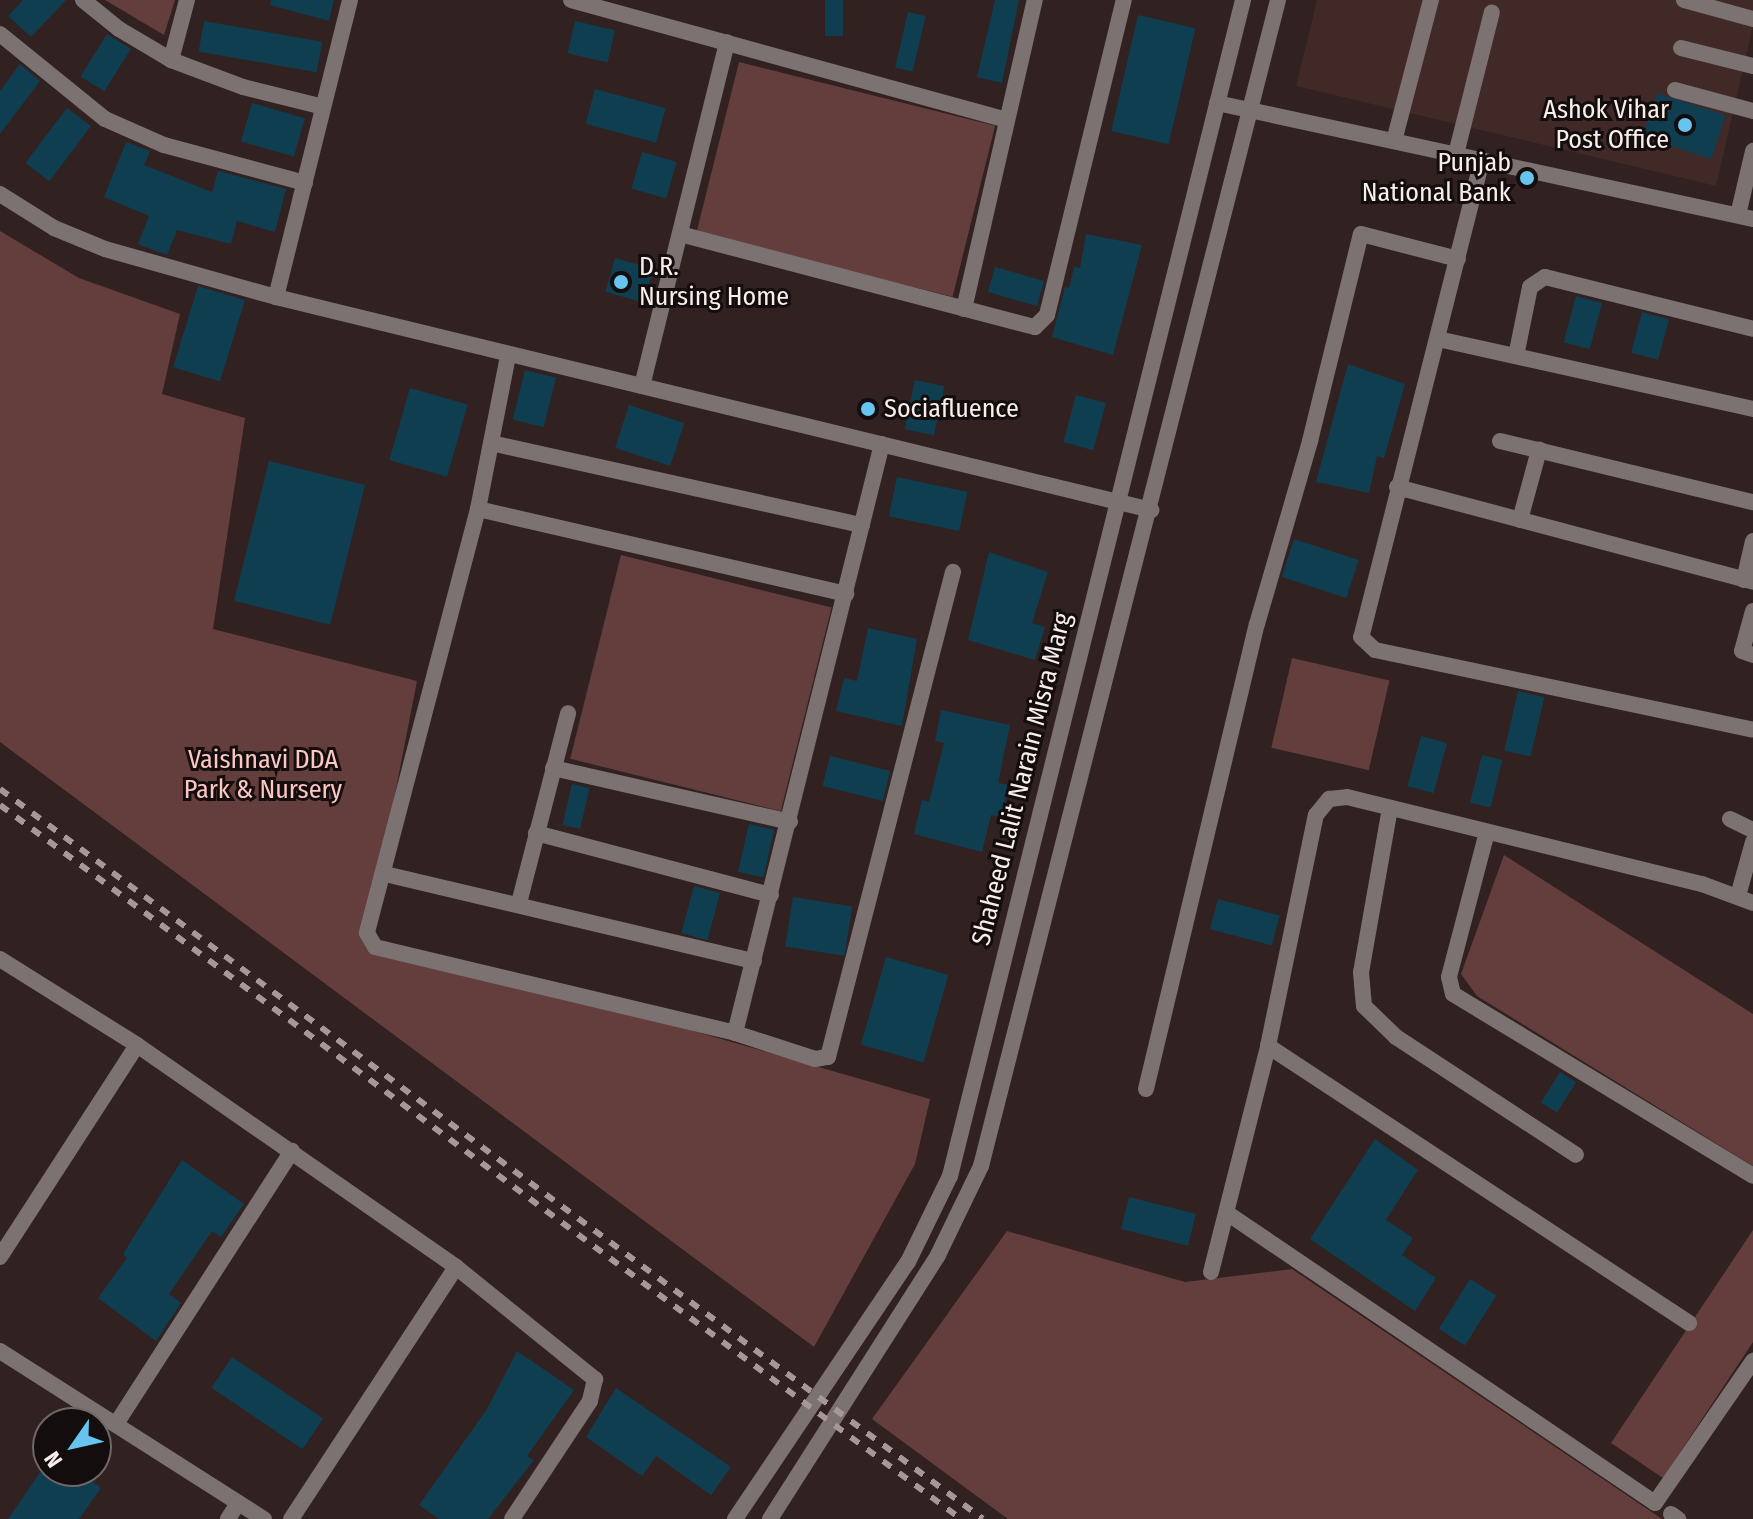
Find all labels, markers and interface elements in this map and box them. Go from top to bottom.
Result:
place label: Ashok Vihar Post Office [1543,94,1669,156]
marker: Ashok Vihar Post Office [1676,116,1694,134]
place label: Punjab National Bank [1362,147,1511,208]
marker: Punjab National Bank [1518,169,1536,187]
place label: D.R. Nursing Home [639,251,789,312]
marker: D.R. Nursing Home [610,271,632,293]
place label: Sociafluence [884,393,1019,425]
marker: Sociafluence [859,400,877,418]
street label: Shaheed Lalit Narain Misra Marg [966,609,1078,949]
park label: Vaishnavi DDA Park & Nursery [184,744,342,806]
north arrow [32,1407,112,1487]
text: N [38,1447,68,1473]

